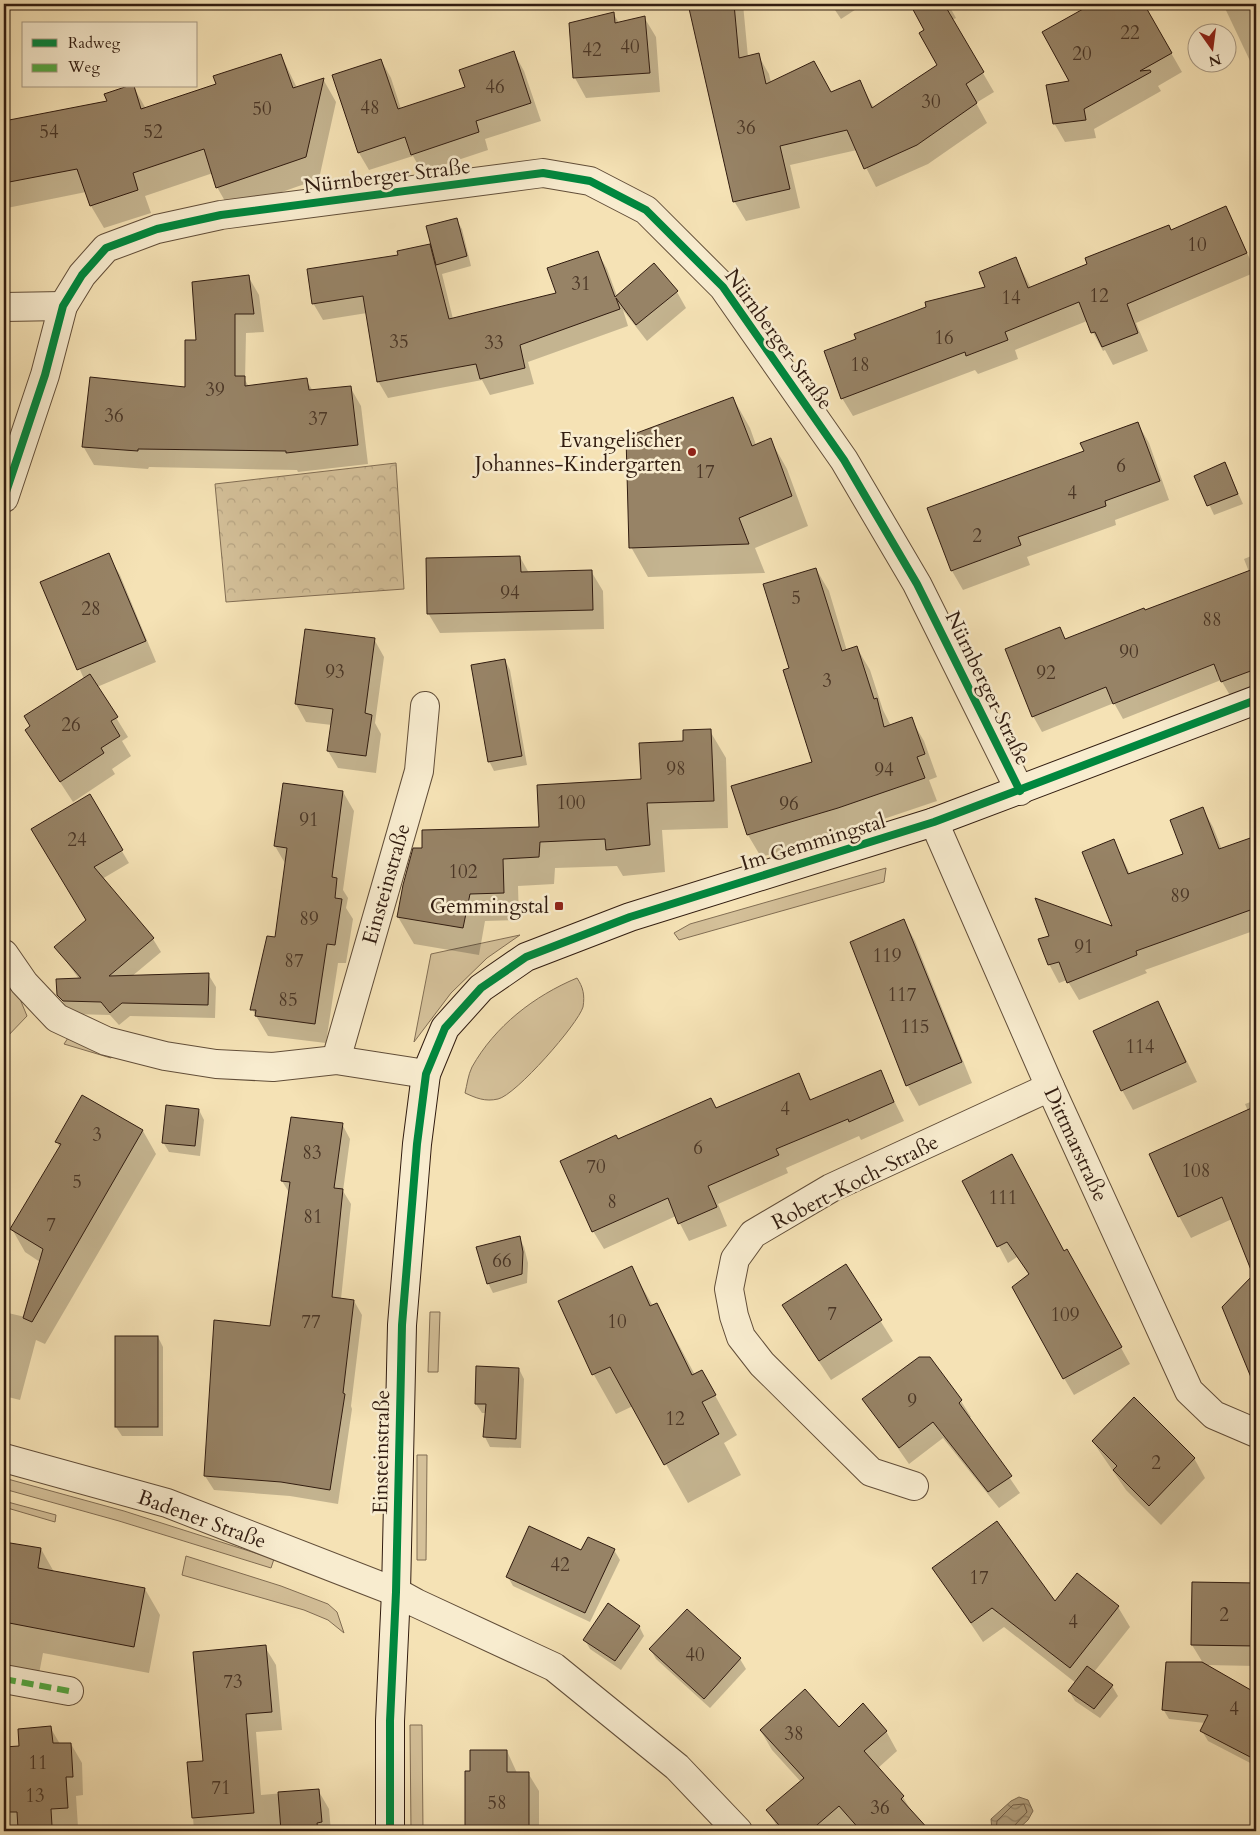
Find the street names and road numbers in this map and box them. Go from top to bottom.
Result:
street label: Nürnberger Straße [302,152,472,201]
street label: Nürnberger Straße [717,263,840,416]
street label: Nürnberger Straße [938,606,1037,770]
street label: Im Gemmingstal [737,807,889,878]
street label: Einsteinstraße [355,820,418,948]
street label: Dittmarstraße [1036,1082,1115,1206]
street label: Robert-Koch-Straße [767,1128,944,1237]
street label: Einsteinstraße [366,1390,397,1514]
street label: Badener Straße [134,1483,270,1556]

